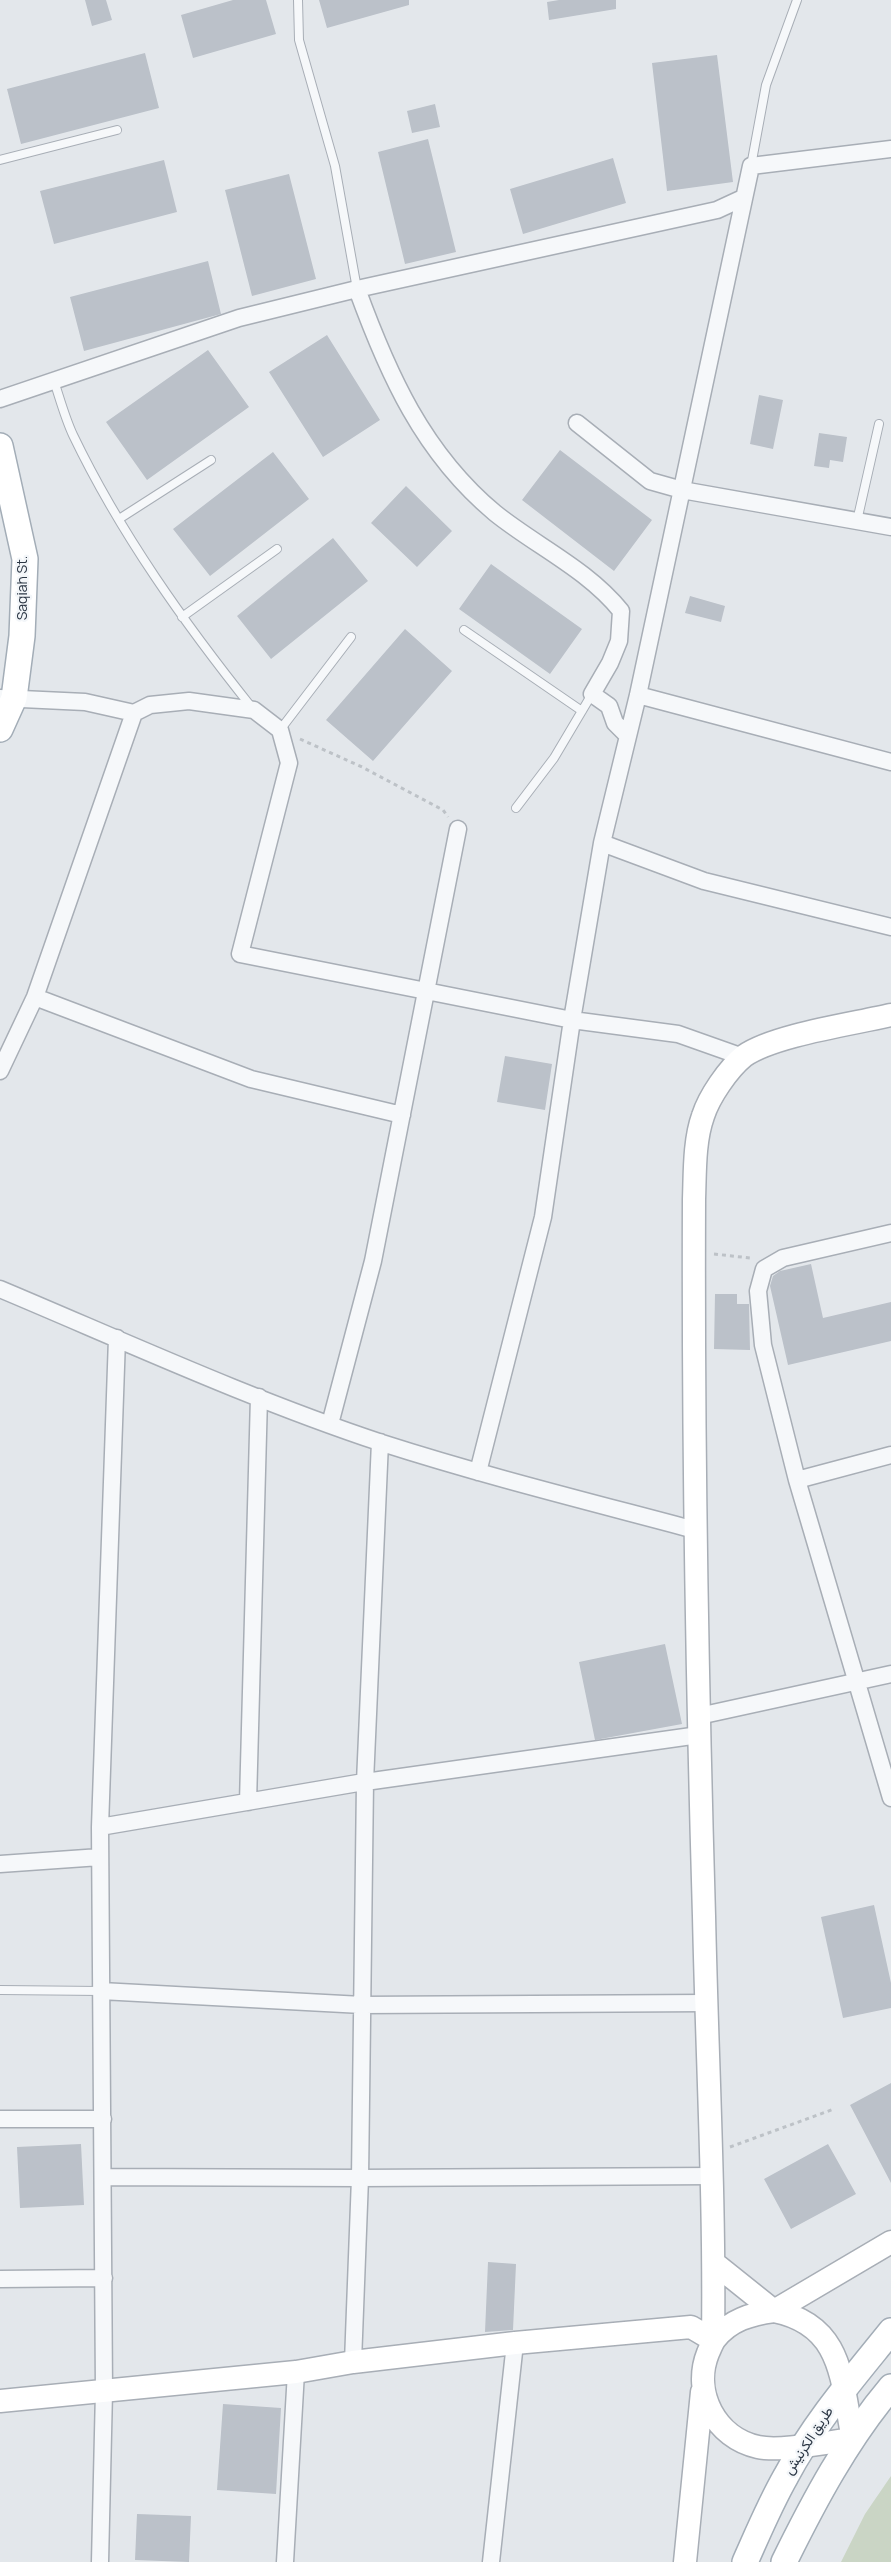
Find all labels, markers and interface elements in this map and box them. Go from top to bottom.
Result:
street label: Saqiah St. [15,556,31,620]
street label: طريق الكرنيش [781,2404,837,2478]

